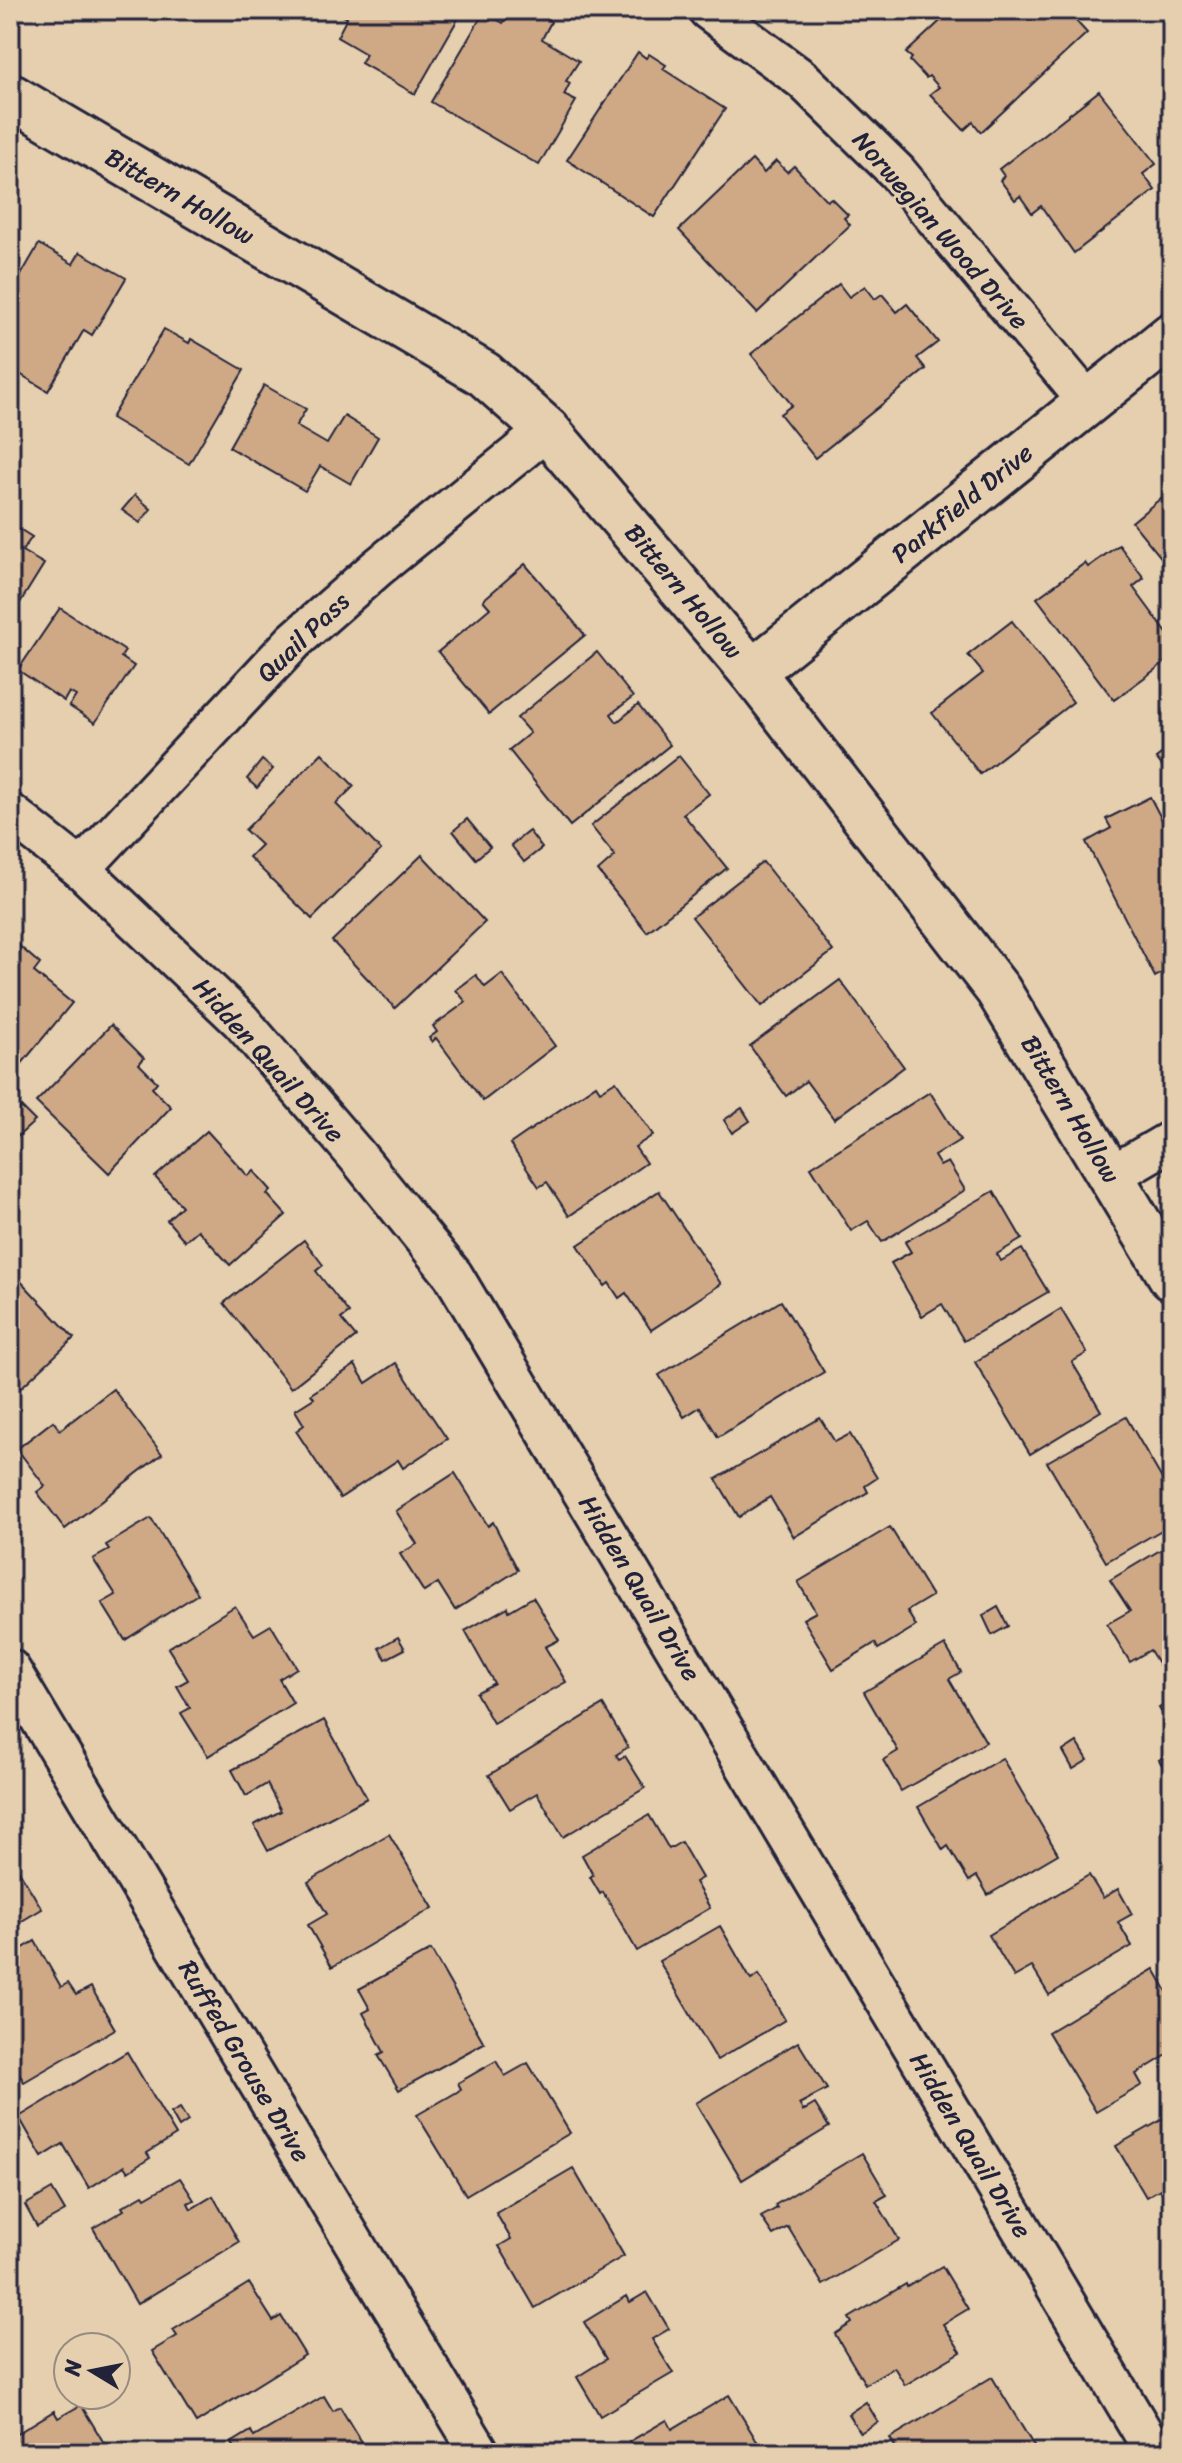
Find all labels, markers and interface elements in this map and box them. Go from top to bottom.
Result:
street label: Norwegian Wood Drive [841,120,1041,340]
street label: Bittern Hollow [96,134,264,258]
street label: Parkfield Drive [880,431,1044,575]
street label: Bittern Hollow [613,512,755,670]
street label: Quail Pass [245,580,361,694]
street label: Hidden Quail Drive [181,966,357,1154]
street label: Bittern Hollow [1008,1026,1134,1192]
street label: Hidden Quail Drive [566,1486,714,1690]
street label: Ruffed Grouse Drive [166,1951,324,2171]
street label: Hidden Quail Drive [897,2043,1045,2247]
north arrow [52,2331,132,2411]
text: N [52,2356,93,2379]

